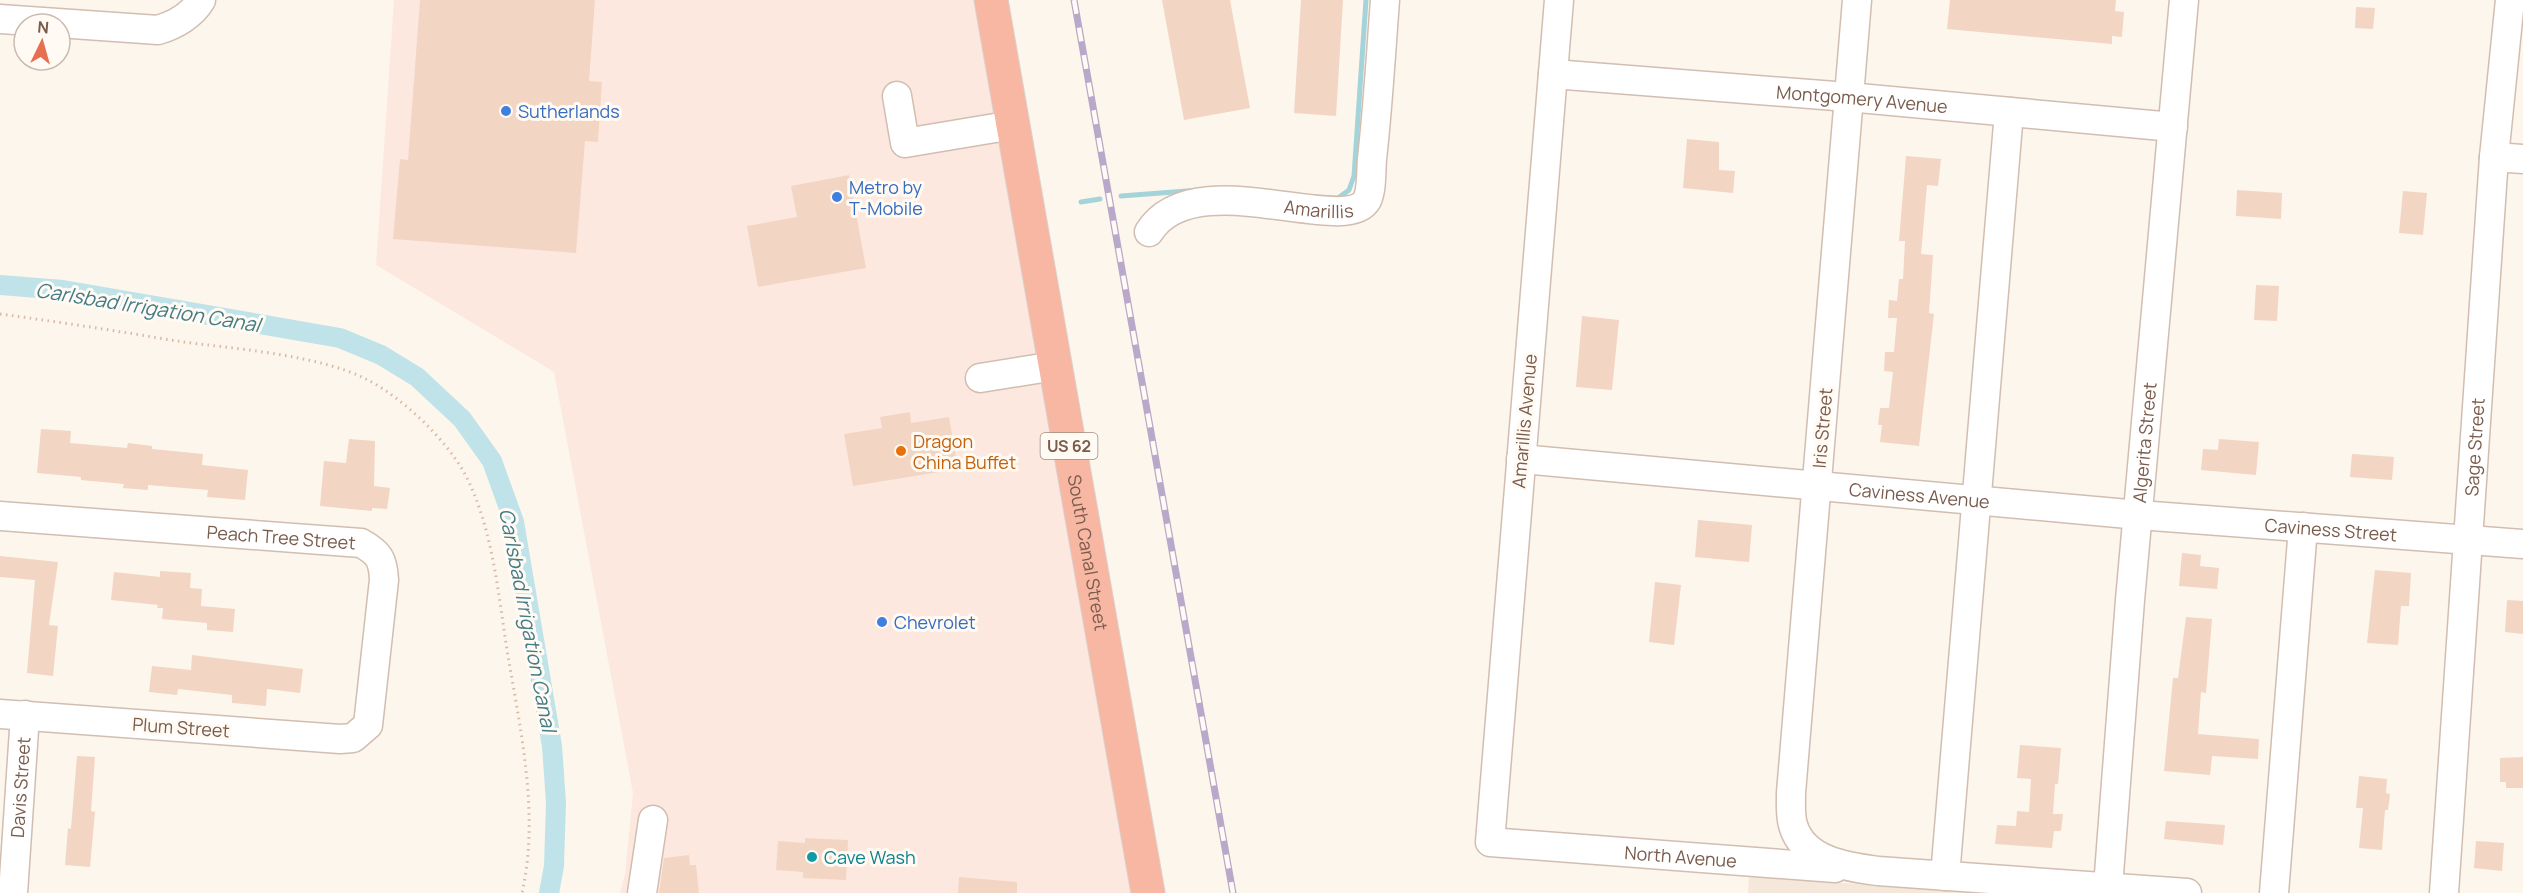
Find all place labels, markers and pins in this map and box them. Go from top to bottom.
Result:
place label: Sutherlands [518,99,620,123]
marker: Sutherlands [499,104,513,118]
place label: Metro by T-Mobile [849,175,923,220]
marker: Metro by T-Mobile [830,190,844,204]
place label: Dragon China Buffet [913,429,1016,474]
marker: Dragon China Buffet [894,444,908,458]
place label: Chevrolet [894,610,976,634]
marker: Chevrolet [875,615,889,629]
place label: Cave Wash [824,845,916,869]
marker: Cave Wash [805,850,819,864]

